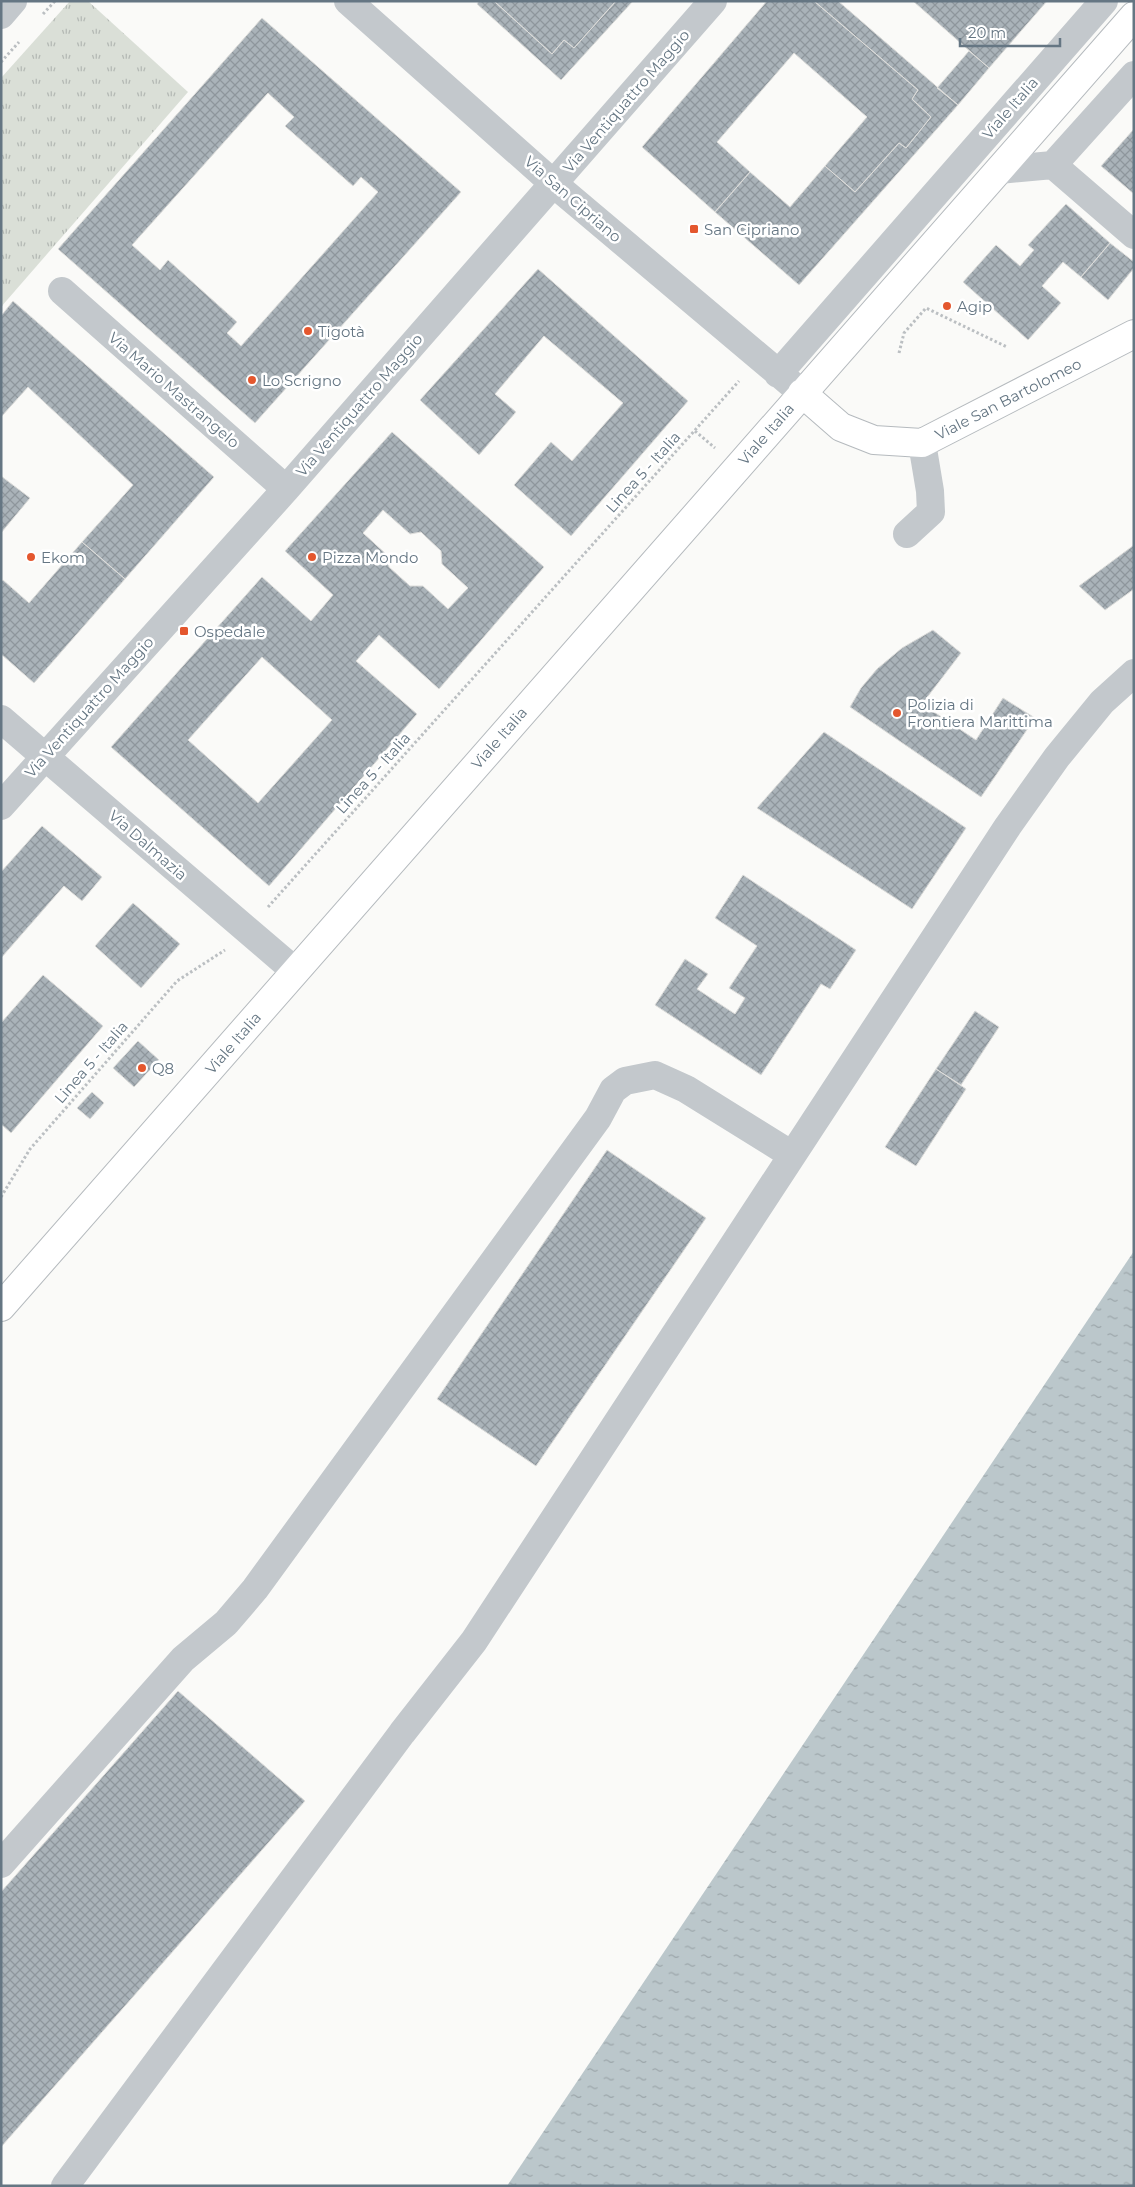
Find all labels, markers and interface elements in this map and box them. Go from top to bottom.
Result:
scale bar [960,15,1060,47]
text: 20 m [968,23,1006,42]
street label: Via Ventiquattro Maggio [559,26,693,176]
street label: Viale Italia [978,73,1042,143]
street label: Via San Cipriano [521,152,625,246]
place label: San Cipriano [704,220,799,239]
marker: San Cipriano [688,223,700,235]
place label: Agip [957,297,992,316]
marker: Agip [941,300,953,312]
place label: Tigotà [318,322,365,341]
marker: Tigotà [302,325,314,337]
street label: Via Mario Mastrangelo [105,328,243,452]
street label: Via Ventiquattro Maggio [292,330,426,480]
street label: Viale San Bartolomeo [932,354,1084,444]
place label: Lo Scrigno [262,371,341,390]
marker: Lo Scrigno [246,374,258,386]
street label: Viale Italia [734,399,798,469]
street label: Linea 5 - Italia [602,427,684,517]
place label: Ekom [41,548,85,567]
place label: Pizza Mondo [322,548,418,567]
marker: Ekom [25,551,37,563]
marker: Pizza Mondo [306,551,318,563]
place label: Ospedale [194,622,265,641]
marker: Ospedale [178,625,190,637]
street label: Via Ventiquattro Maggio [21,633,157,781]
place label: Polizia di Frontiera Marittima [907,695,1053,731]
street label: Viale Italia [467,703,531,773]
marker: Polizia di Frontiera Marittima [891,707,903,719]
street label: Linea 5 - Italia [332,728,414,818]
street label: Via Dalmazia [105,806,191,884]
street label: Viale Italia [201,1008,265,1078]
street label: Linea 5 - Italia [50,1017,132,1107]
place label: Q8 [152,1059,174,1078]
marker: Q8 [136,1062,148,1074]

